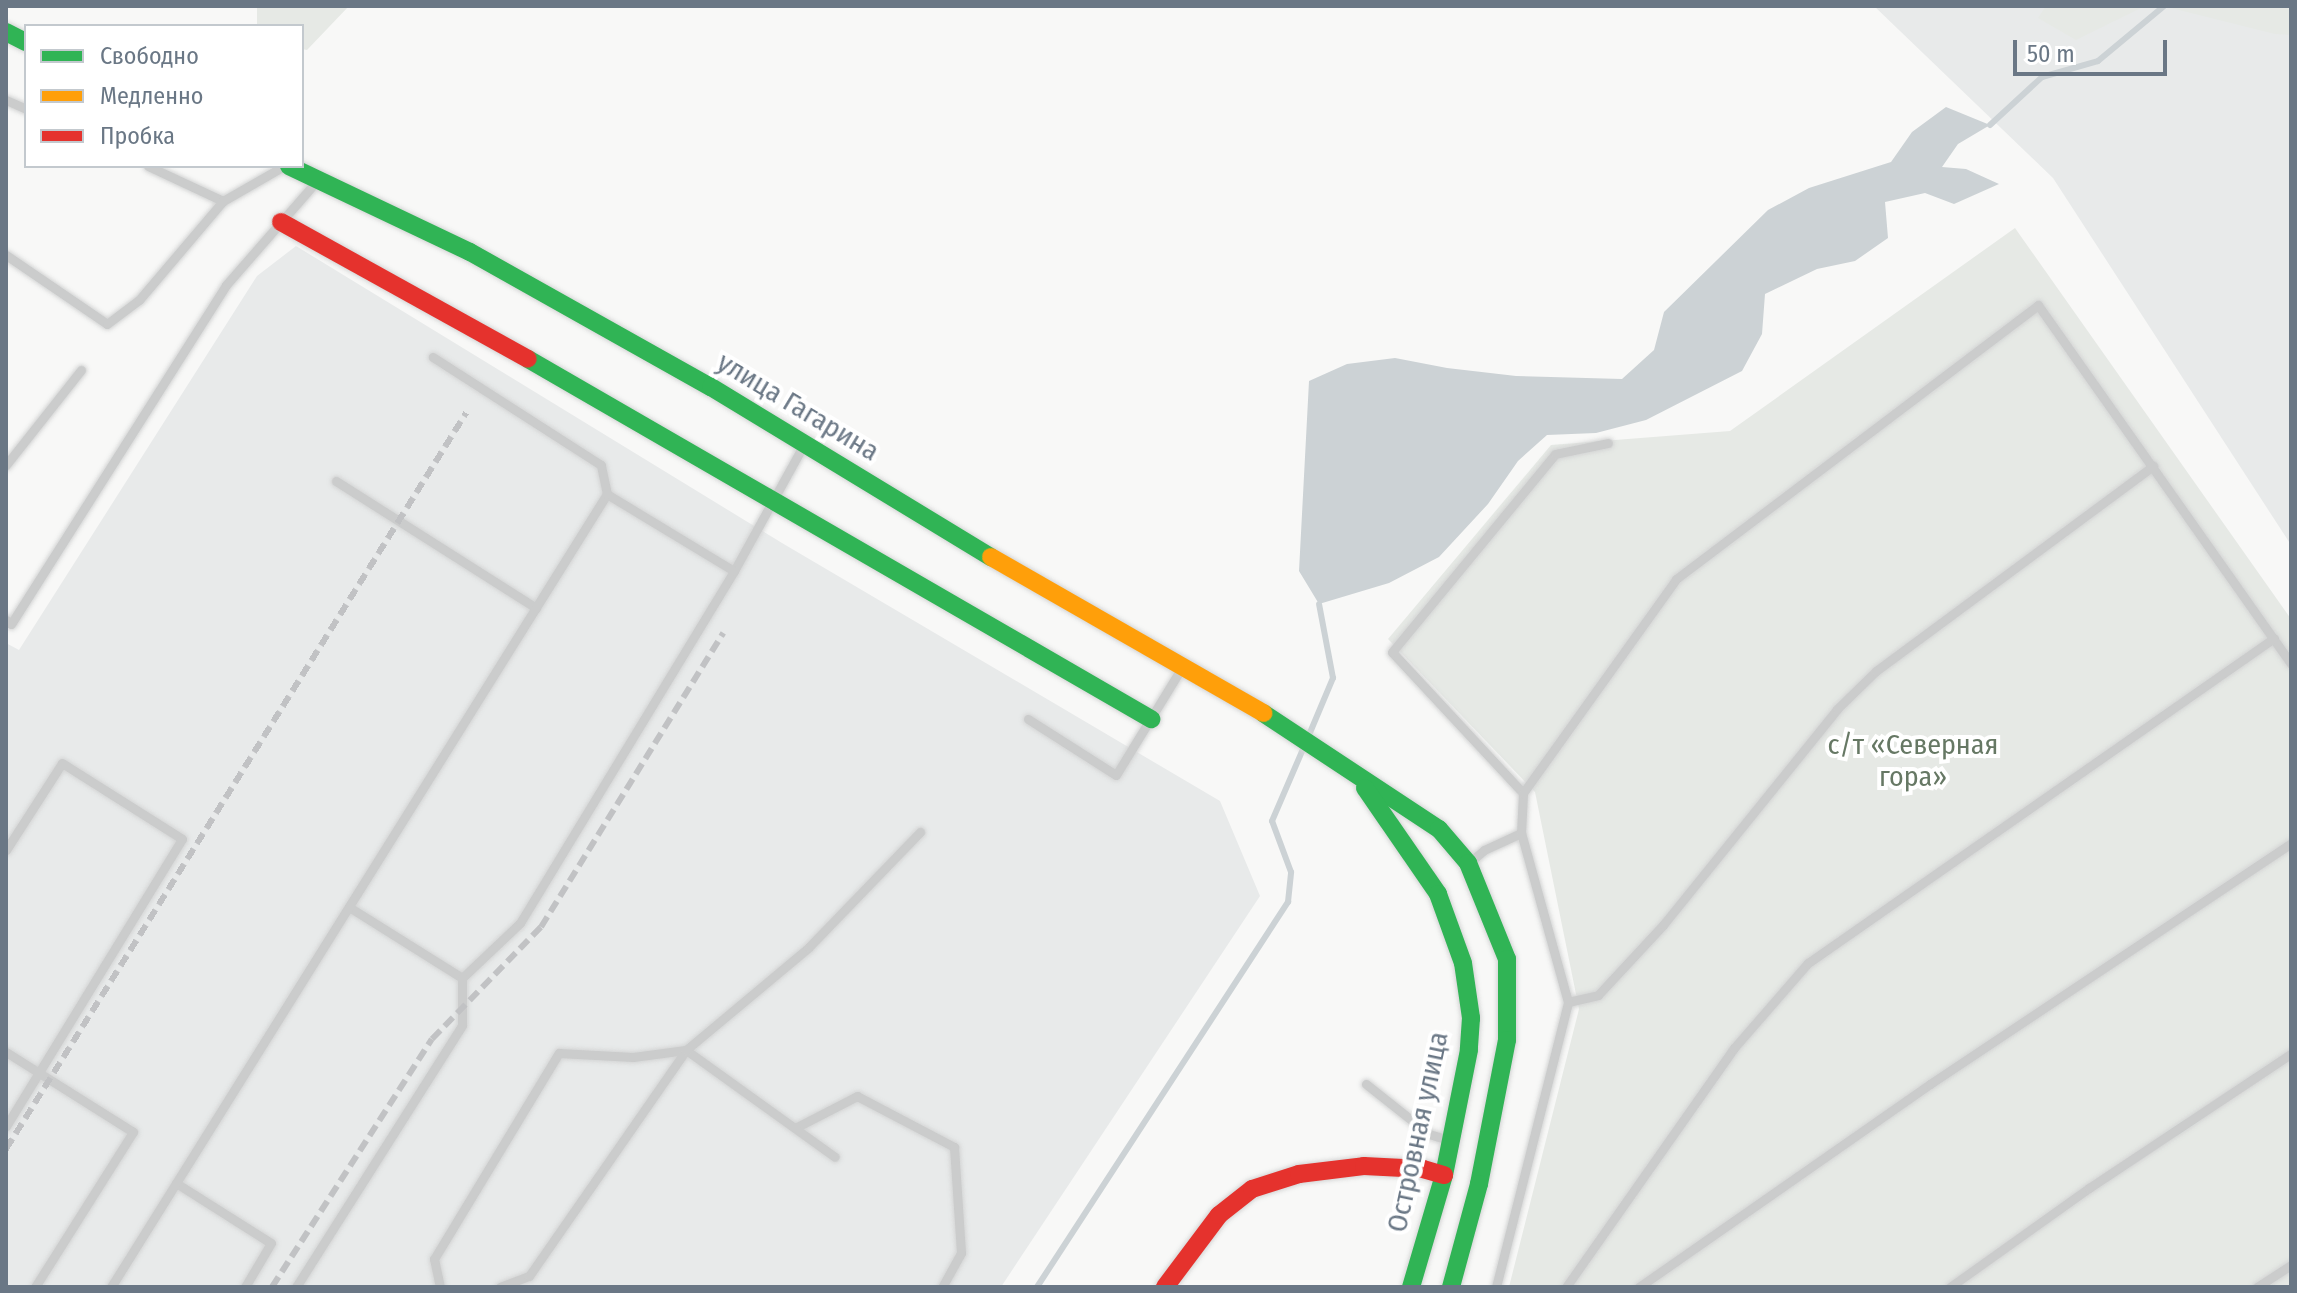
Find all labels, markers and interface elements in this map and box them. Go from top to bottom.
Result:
legend [24,24,304,168]
scale bar [2017,24,2171,74]
text: 50 m [2027,40,2075,68]
text: Свободно [100,42,199,70]
text: Медленно [100,82,203,110]
text: Пробка [100,122,175,150]
street label: улица Гагарина [711,346,885,468]
park label: с/т «Северная гора» [1828,728,1998,794]
street label: Островная улица [1380,1029,1456,1235]

